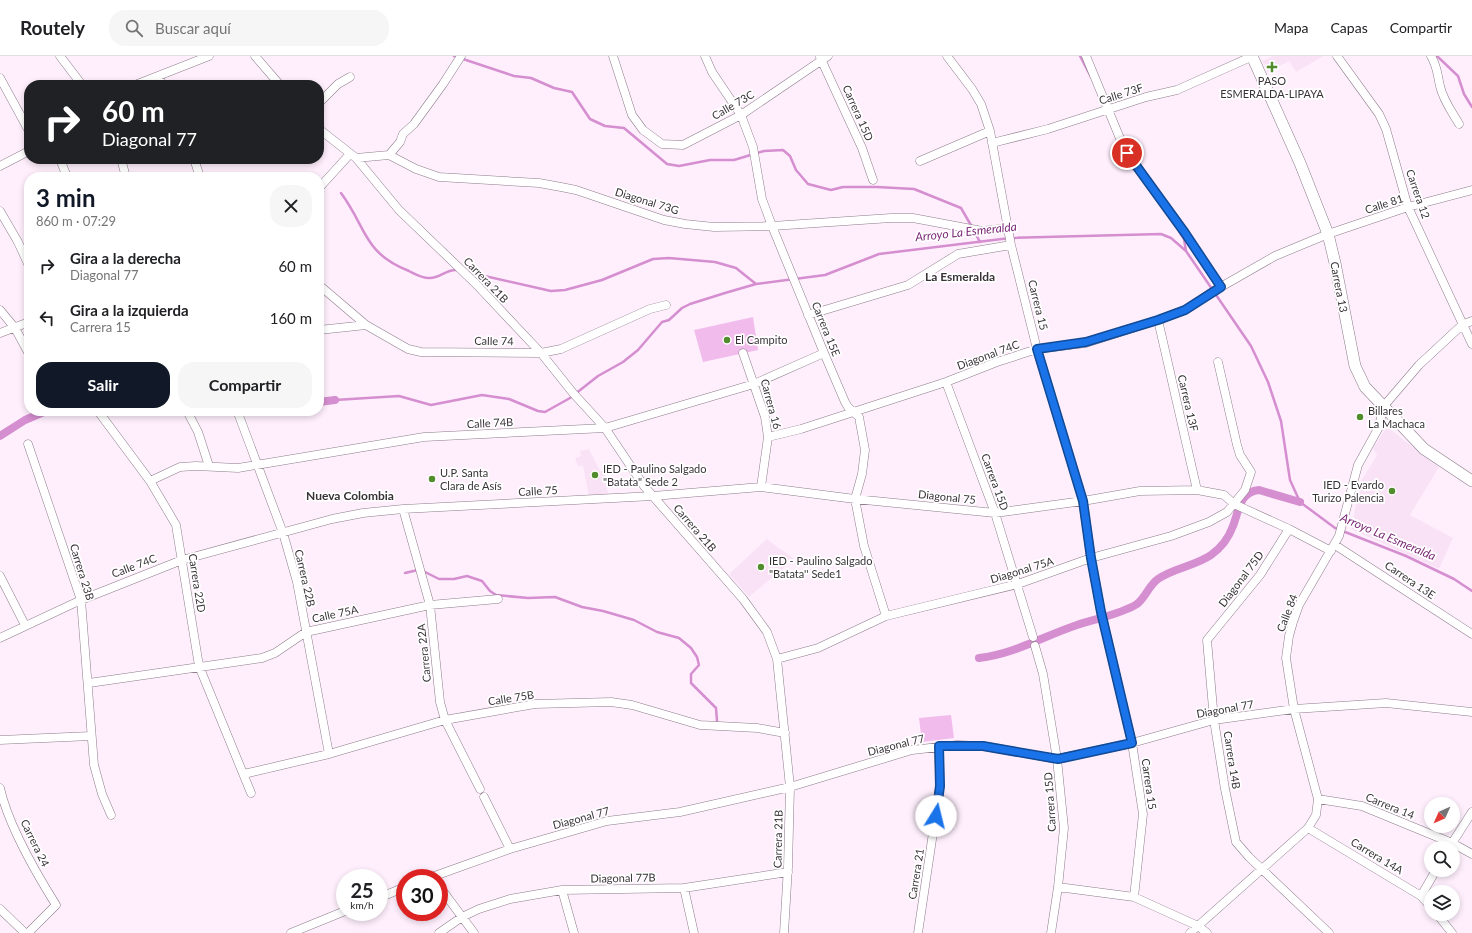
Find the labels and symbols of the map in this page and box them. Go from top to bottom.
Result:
marker: PASO ESMERALDA-LIPAYA [1266,61,1278,73]
place label: PASO ESMERALDA-LIPAYA [1220,74,1324,100]
street label: Calle 73F [1097,80,1145,107]
street label: Carrera 15D [840,83,877,143]
street label: Calle 73C [709,87,757,122]
pin [1110,136,1144,170]
street label: Carrera 12 [1404,167,1433,220]
street label: Diagonal 73G [614,185,681,216]
street label: Calle 81 [1363,191,1405,216]
water label: Arroyo La Esmeralda [913,219,1018,244]
street label: Carrera 21B [461,254,511,305]
street label: Carrera 13 [1328,260,1351,313]
district label: La Esmeralda [925,269,995,284]
street label: Carrera 15 [1026,278,1051,331]
street label: Carrera 15E [810,300,843,358]
place label: El Campito [735,333,788,346]
street label: Calle 74 [474,334,514,347]
marker: El Campito [722,335,732,345]
street label: Diagonal 74C [955,337,1021,372]
street label: Carrera 13F [1176,373,1201,432]
street label: Carrera 16 [759,377,784,430]
place label: Billares La Machaca [1368,404,1425,430]
marker: Billares La Machaca [1355,412,1365,422]
street label: Calle 74B [466,415,514,430]
street label: Carrera 15D [979,452,1012,512]
place label: IED - Paulino Salgado "Batata" Sede 2 [603,462,707,488]
place label: U.P. Santa Clara de Asís [440,466,502,492]
marker: IED - Paulino Salgado "Batata" Sede 2 [590,470,600,480]
marker: U.P. Santa Clara de Asís [427,474,437,484]
place label: IED - Evardo Turizo Palencia [1312,478,1384,504]
street label: Calle 75 [518,483,558,498]
marker: IED - Evardo Turizo Palencia [1387,486,1397,496]
street label: Diagonal 75 [918,487,977,506]
district label: Nueva Colombia [306,488,394,503]
street label: Carrera 21B [671,501,719,554]
water label: Arroyo La Esmeralda [1337,509,1438,563]
street label: Carrera 23B [68,542,97,602]
street label: Carrera 22B [293,548,318,608]
street label: Diagonal 75D [1215,548,1266,609]
street label: Calle 74C [110,551,159,580]
street label: Carrera 22D [186,552,209,613]
place label: IED - Paulino Salgado "Batata'' Sede1 [769,554,873,580]
street label: Diagonal 75A [989,554,1056,585]
street label: Carrera 13E [1383,558,1438,601]
marker: IED - Paulino Salgado "Batata'' Sede1 [756,562,766,572]
street label: Calle 84 [1273,592,1300,634]
street label: Calle 75A [311,602,360,625]
street label: Carrera 22A [414,623,433,683]
street label: Calle 75B [487,687,535,708]
street label: Diagonal 77 [1195,697,1255,720]
street label: Carrera 14B [1221,730,1243,790]
street label: Diagonal 77 [866,731,926,758]
street label: Carrera 15 [1139,758,1160,810]
street label: Carrera 15D [1041,772,1058,832]
street label: Carrera 14 [1364,790,1417,821]
position arrow [915,795,957,837]
north arrow [1424,797,1460,833]
street label: Diagonal 77 [551,804,611,831]
street label: Carrera 21B [770,810,785,868]
street label: Carrera 24 [18,817,53,869]
street label: Carrera 14A [1349,835,1406,877]
street label: Carrera 21 [905,848,926,900]
speed limit sign: 30 [396,869,448,921]
street label: Diagonal 77B [590,870,656,885]

